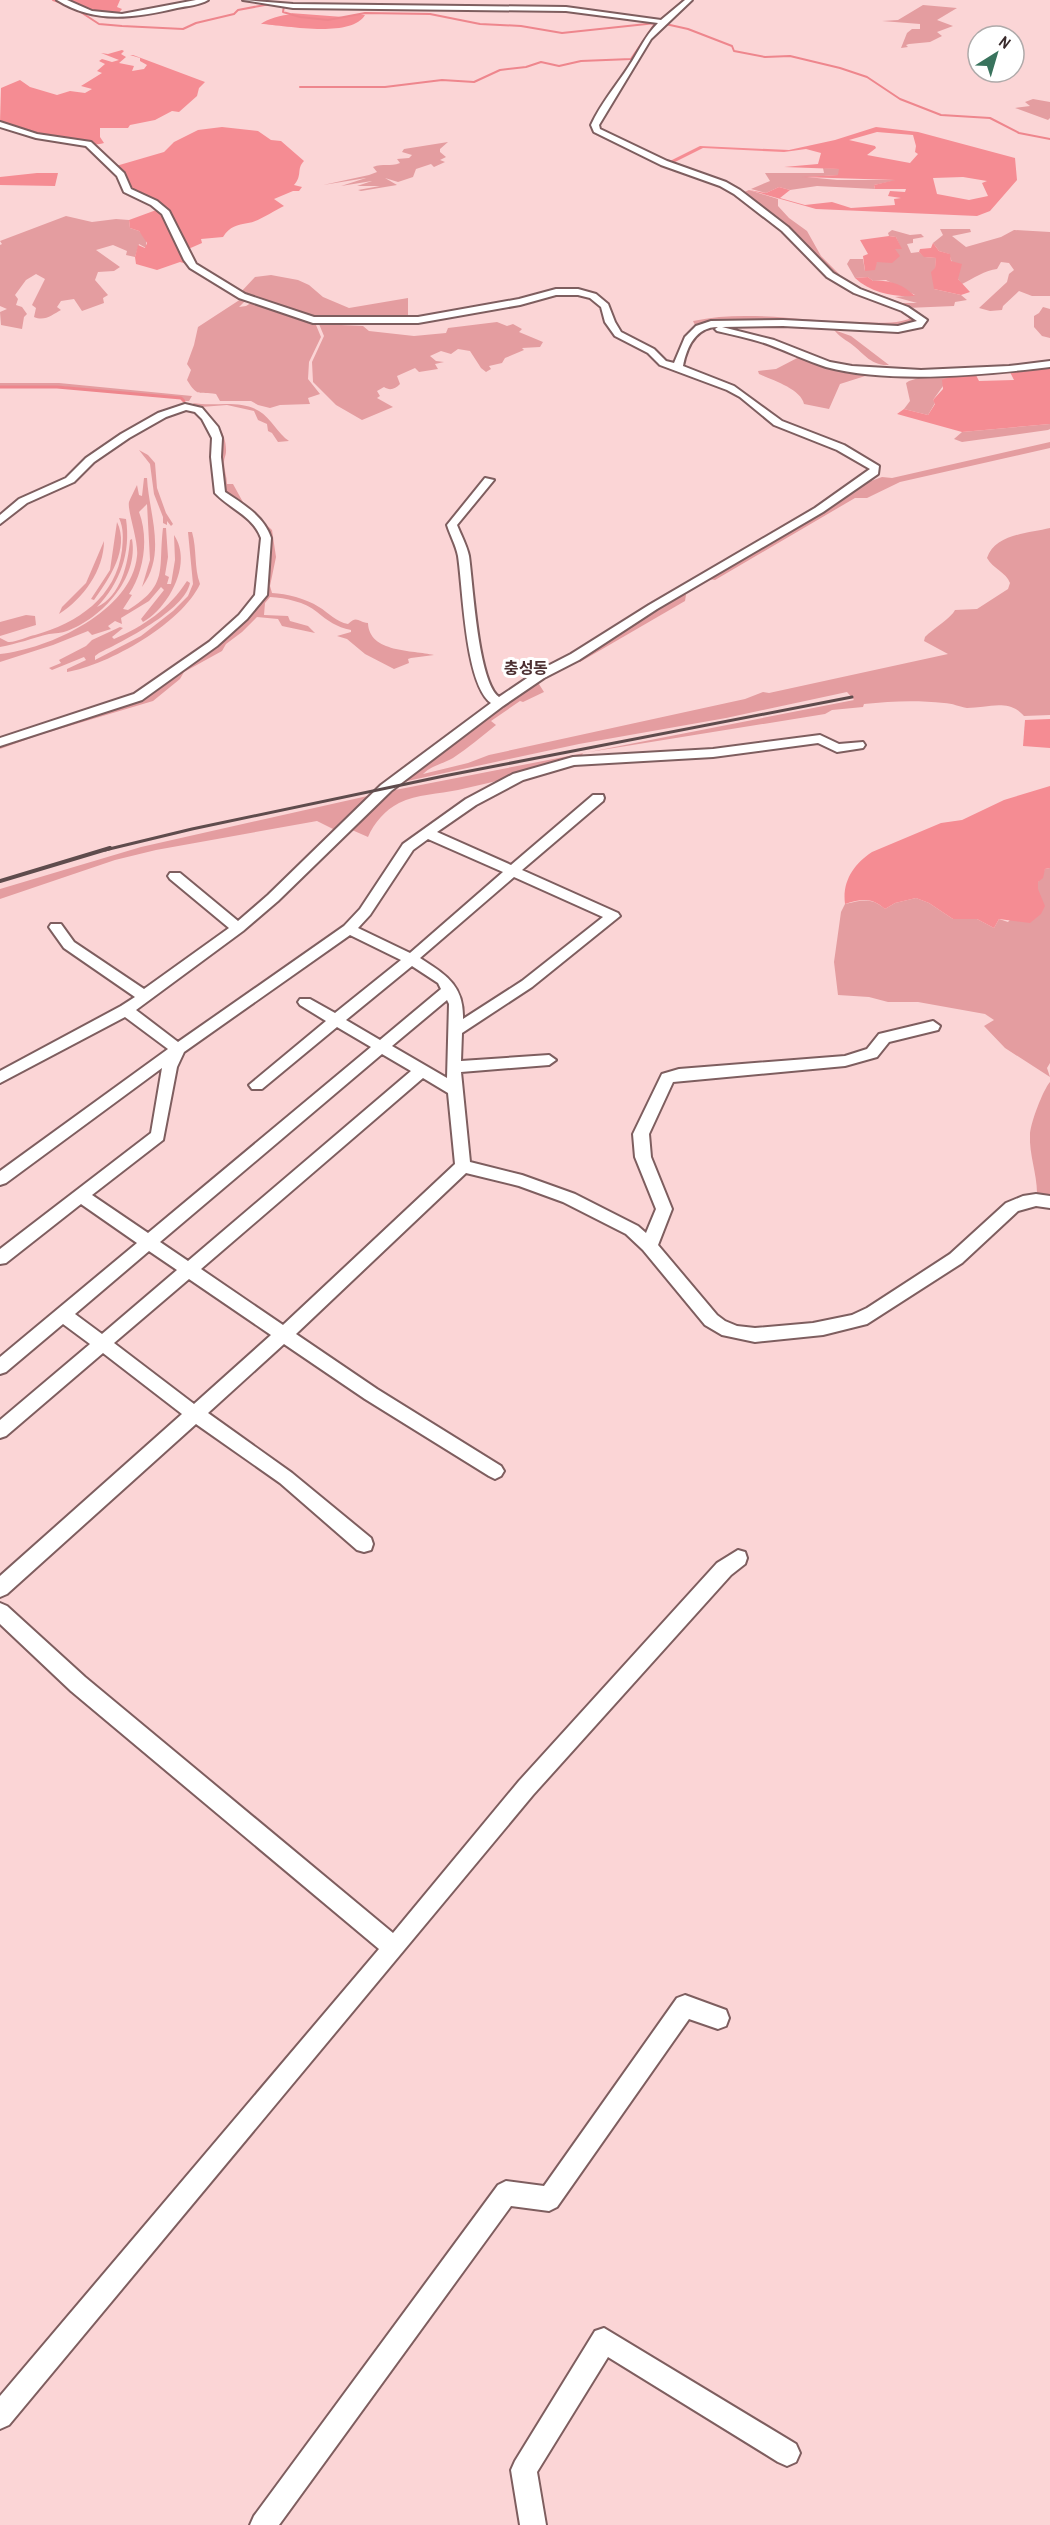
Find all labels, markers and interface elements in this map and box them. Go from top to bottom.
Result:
north arrow [966,24,1026,84]
text: N [995,30,1015,54]
district label: 충성동 [504,657,548,679]

